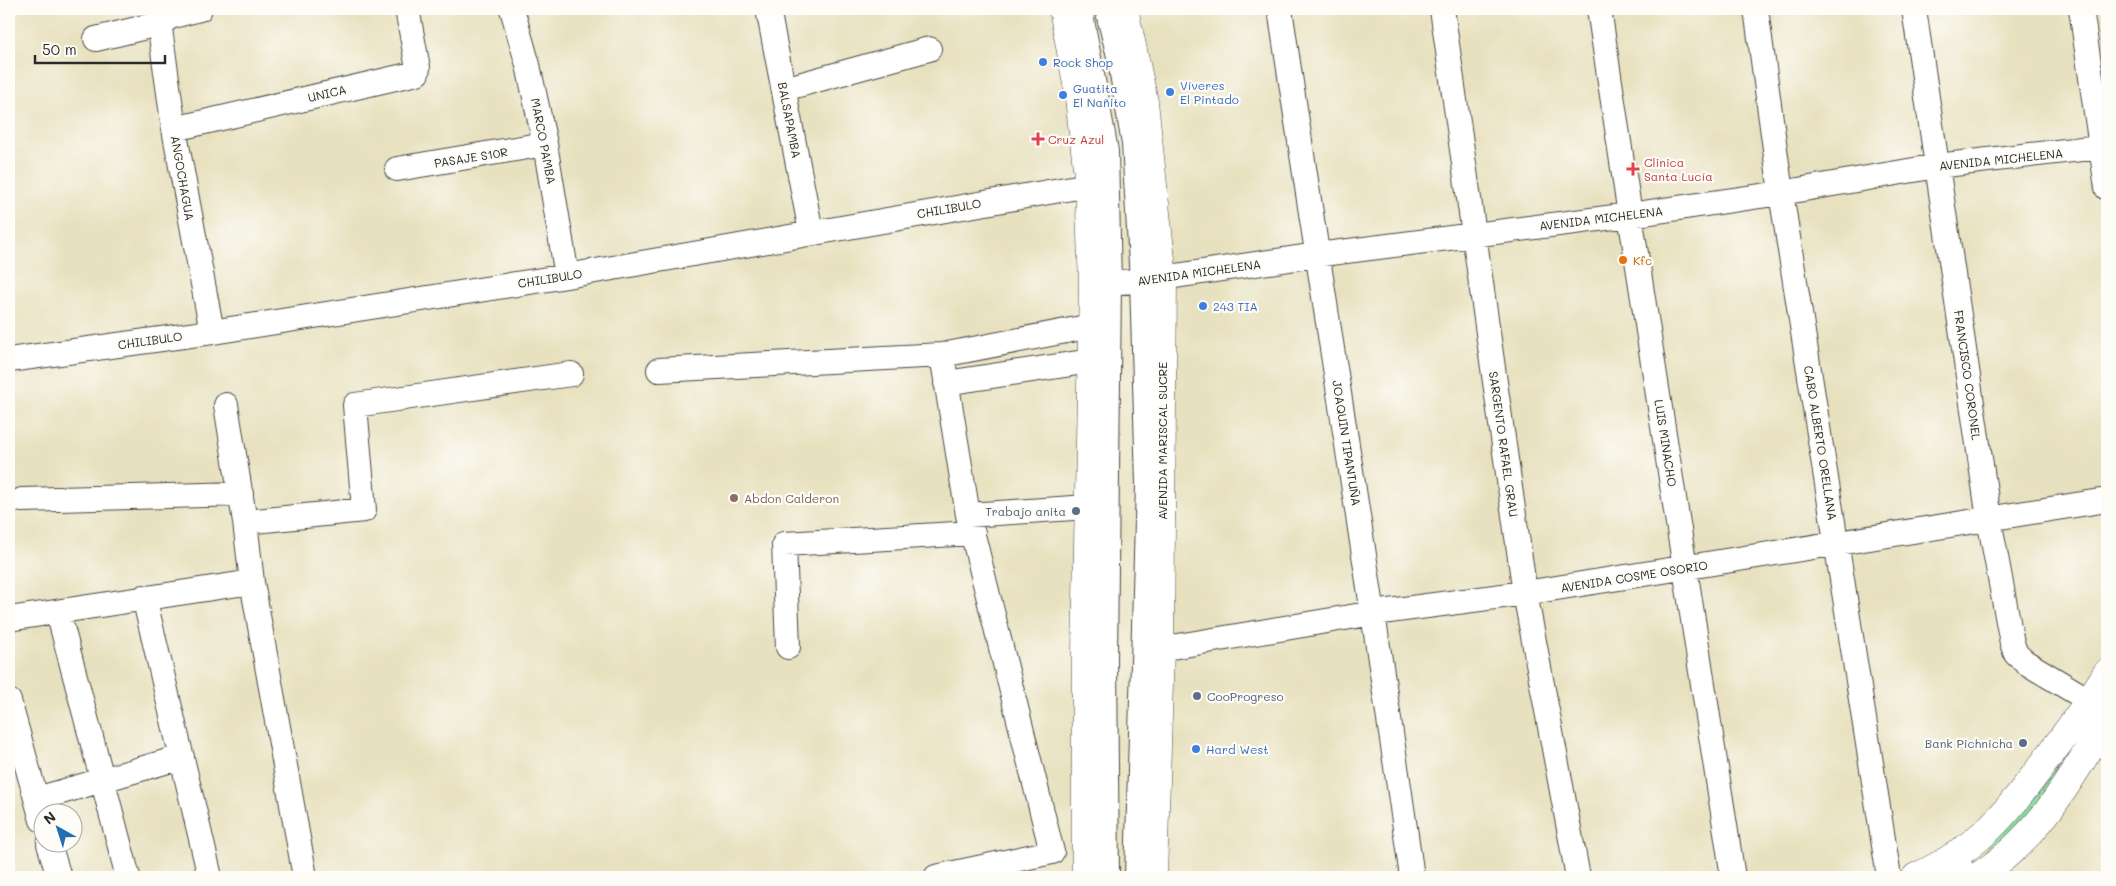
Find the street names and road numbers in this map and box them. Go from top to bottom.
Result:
street label: UNICA [306,81,348,105]
street label: BALSAPAMBA [775,81,805,159]
street label: MARCO PAMBA [528,97,560,185]
street label: ANGOCHAGUA [168,134,198,222]
street label: PASAJE S10R [433,143,509,171]
street label: AVENIDA MICHELENA [1938,145,2064,173]
street label: CHILIBULO [915,194,983,222]
street label: AVENIDA MICHELENA [1538,202,1664,234]
street label: AVENIDA MICHELENA [1136,255,1262,289]
street label: CHILIBULO [517,265,583,291]
street label: FRANCISCO CORONEL [1951,309,1985,442]
street label: CHILIBULO [117,328,183,352]
street label: AVENIDA MARISCAL SUCRE [1154,362,1170,520]
street label: CABO ALBERTO ORELLANA [1801,364,1841,522]
street label: SARGENTO RAFAEL GRAU [1486,370,1522,518]
street label: JOAQUIN TIPANTUÑA [1329,379,1365,507]
street label: LUIS MINACHO [1651,398,1681,488]
street label: AVENIDA COSME OSORIO [1559,556,1709,596]

